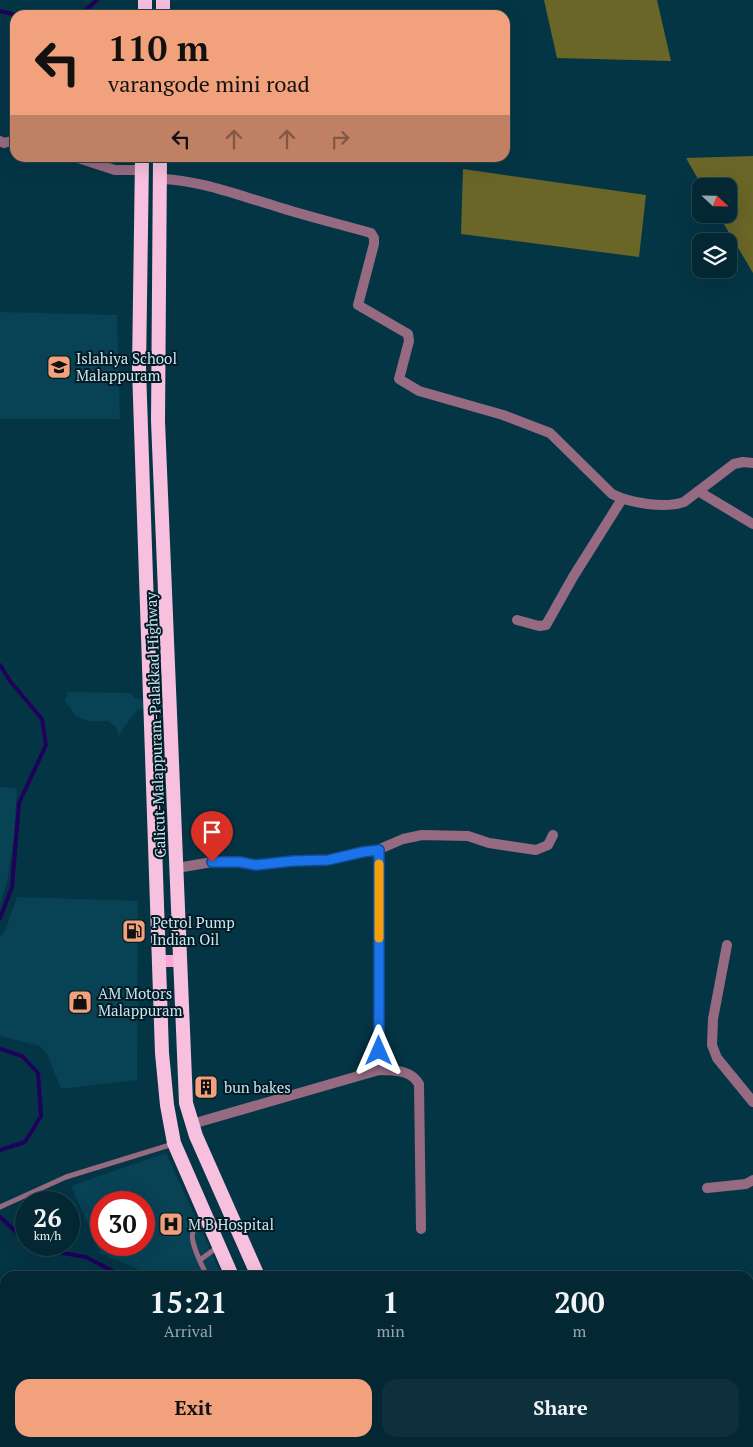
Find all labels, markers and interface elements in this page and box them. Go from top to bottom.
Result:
text: 110 m [108,25,209,71]
icon: left [25,30,90,95]
text: varangode mini road [108,69,310,98]
icon: left [167,125,195,153]
icon: ahead [220,125,248,153]
icon: ahead [273,125,301,153]
icon: right [326,125,354,153]
north arrow [692,178,738,222]
map controls [692,178,737,278]
button: layers [692,233,737,278]
place label: Islahiya School Malappuram [76,348,177,385]
school or university icon: Islahiya School Malappuram [46,354,72,380]
street label: Calicut-Malappuram-Palakkad Highway [140,591,170,858]
pin [191,811,233,862]
icon: arrive [198,818,226,846]
place label: Petrol Pump Indian Oil [152,912,235,949]
fuel station icon: Petrol Pump Indian Oil [121,918,147,944]
place label: AM Motors Malappuram [98,983,183,1020]
shop icon: AM Motors Malappuram [67,989,93,1015]
position arrow [352,1024,404,1076]
building icon: bun bakes [193,1074,219,1100]
place label: bun bakes [224,1077,291,1097]
speed limit sign: 30 [90,1191,155,1256]
text: 26 [33,1201,62,1234]
hospital icon: M B Hospital [158,1211,184,1237]
place label: M B Hospital [188,1214,274,1234]
text: km/h [34,1228,61,1243]
text: 15:21 [149,1282,227,1322]
text: 1 [382,1282,399,1322]
text: 200 [554,1282,605,1322]
text: Arrival [164,1320,213,1342]
text: min [377,1320,405,1342]
text: m [572,1320,586,1342]
button: Exit [15,1379,372,1437]
button: Share [382,1379,739,1437]

